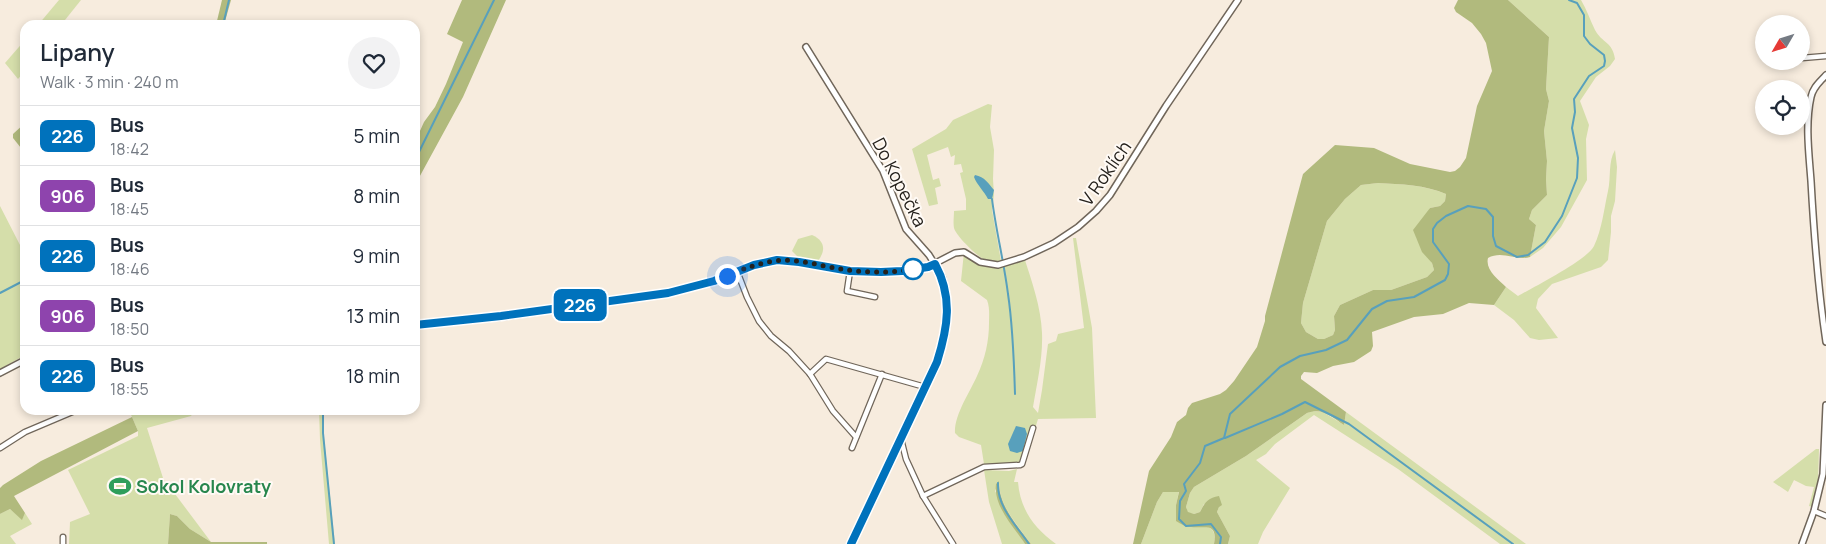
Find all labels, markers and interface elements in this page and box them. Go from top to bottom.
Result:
north arrow [1755,15,1810,70]
map controls [1755,15,1810,135]
text: Lipany [40,35,115,68]
button: heart [348,37,400,89]
text: Walk · 3 min · 240 m [40,71,178,93]
button: locate [1755,80,1810,135]
text: Bus [110,112,144,138]
text: 5 min [353,123,400,149]
text: 226 [51,124,84,148]
street label: Do Kopečka [867,133,933,231]
street label: V Roklích [1074,136,1136,210]
text: 18:42 [110,138,149,160]
text: Bus [110,172,144,198]
text: 8 min [353,183,400,209]
text: 906 [50,184,85,208]
text: 18:45 [110,198,149,220]
text: Bus [110,232,144,258]
text: 9 min [353,243,400,269]
text: 226 [51,244,84,268]
text: 18:46 [110,258,150,280]
unlabelled marker [902,258,924,280]
your location [715,264,740,289]
line badge: 226 [551,289,609,321]
text: Bus [110,292,144,318]
text: 226 [564,293,596,317]
text: 13 min [346,303,400,329]
text: 906 [50,304,85,328]
text: 18:50 [110,318,149,340]
text: Bus [110,352,144,378]
text: 18 min [346,363,400,389]
text: 226 [51,364,84,388]
text: 18:55 [110,378,149,400]
sports icon: Sokol Kolovraty [107,473,133,499]
place label: Sokol Kolovraty [136,474,271,498]

